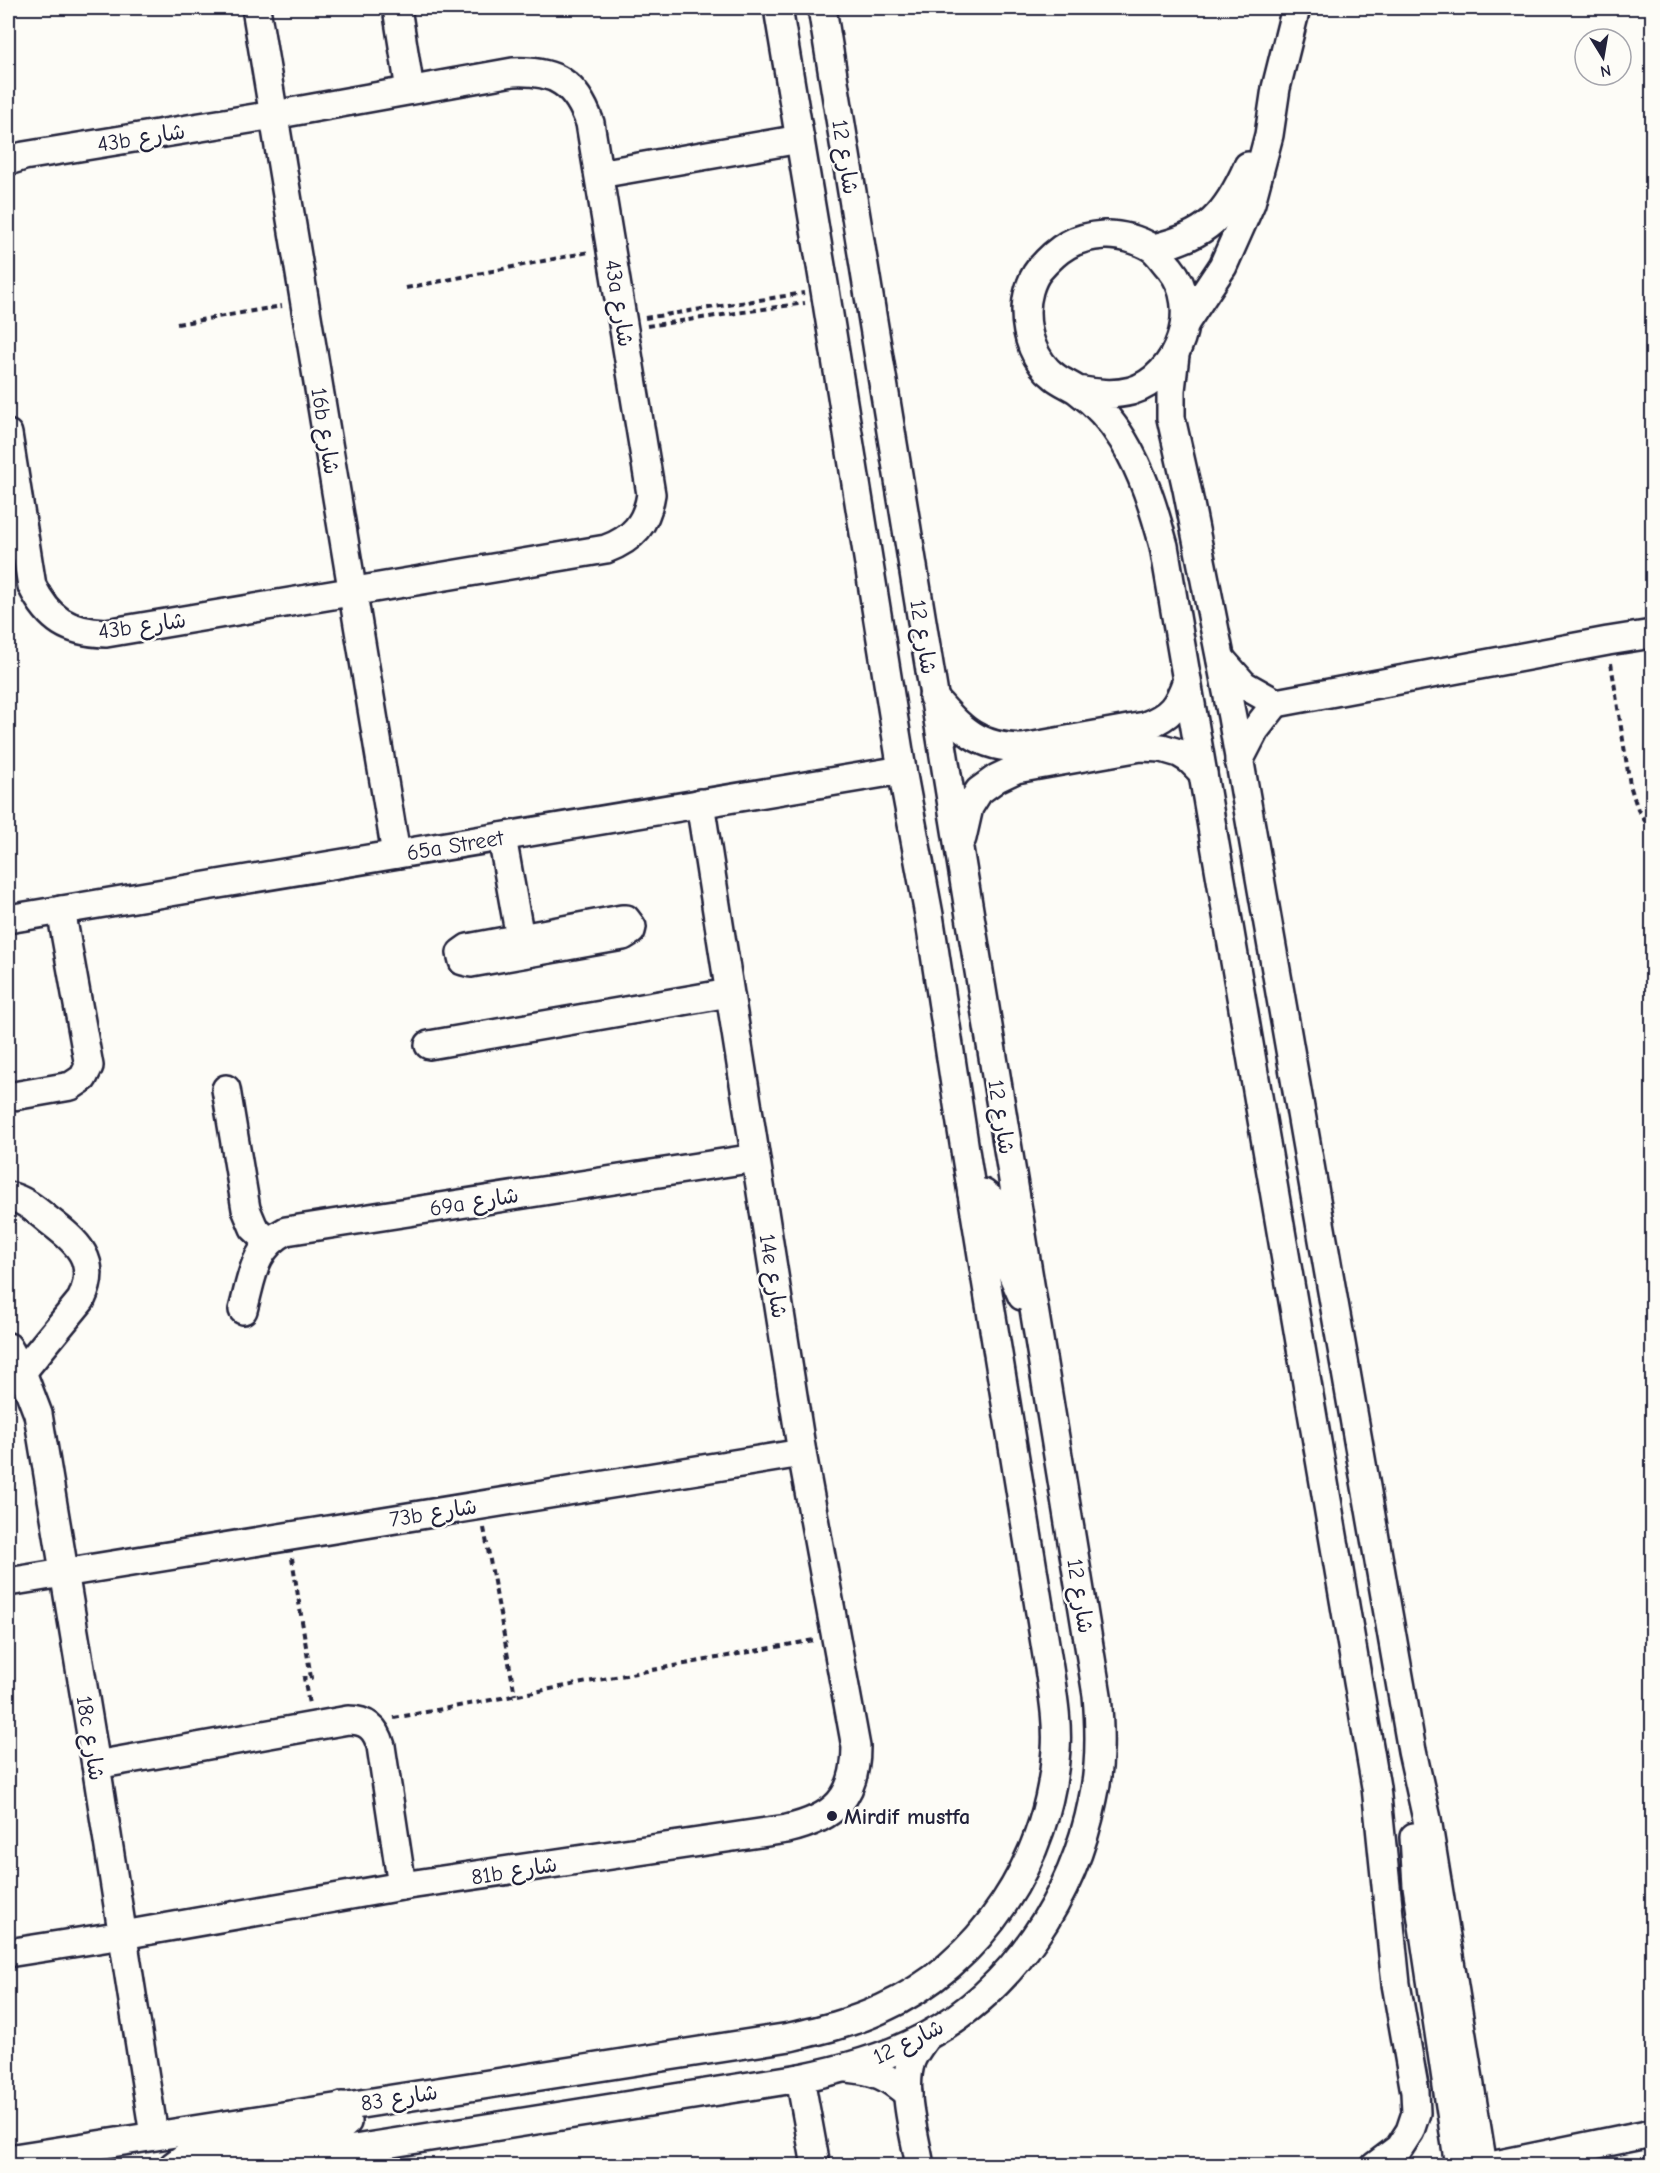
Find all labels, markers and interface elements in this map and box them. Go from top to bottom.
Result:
north arrow [1573,27,1633,87]
text: N [1599,61,1613,81]
street label: 43b شارع [95,118,187,160]
street label: شارع 12 [824,118,864,197]
street label: 43a شارع [597,258,639,349]
street label: 16b شارع [303,386,345,477]
street label: شارع 12 [902,598,942,677]
street label: 43b شارع [97,607,188,647]
street label: 65a Street [405,825,506,866]
street label: شارع 12 [980,1078,1020,1157]
street label: 69a شارع [428,1182,521,1224]
street label: 14e شارع [752,1232,793,1321]
street label: 73b شارع [388,1493,479,1535]
street label: شارع 12 [1059,1557,1099,1636]
street label: 18c شارع [69,1694,110,1783]
place label: Mirdif mustfa [844,1804,970,1830]
marker: Mirdif mustfa [825,1809,839,1823]
street label: 81b شارع [469,1851,559,1893]
street label: شارع 12 [869,2014,949,2072]
street label: شارع 83 [359,2079,440,2119]

